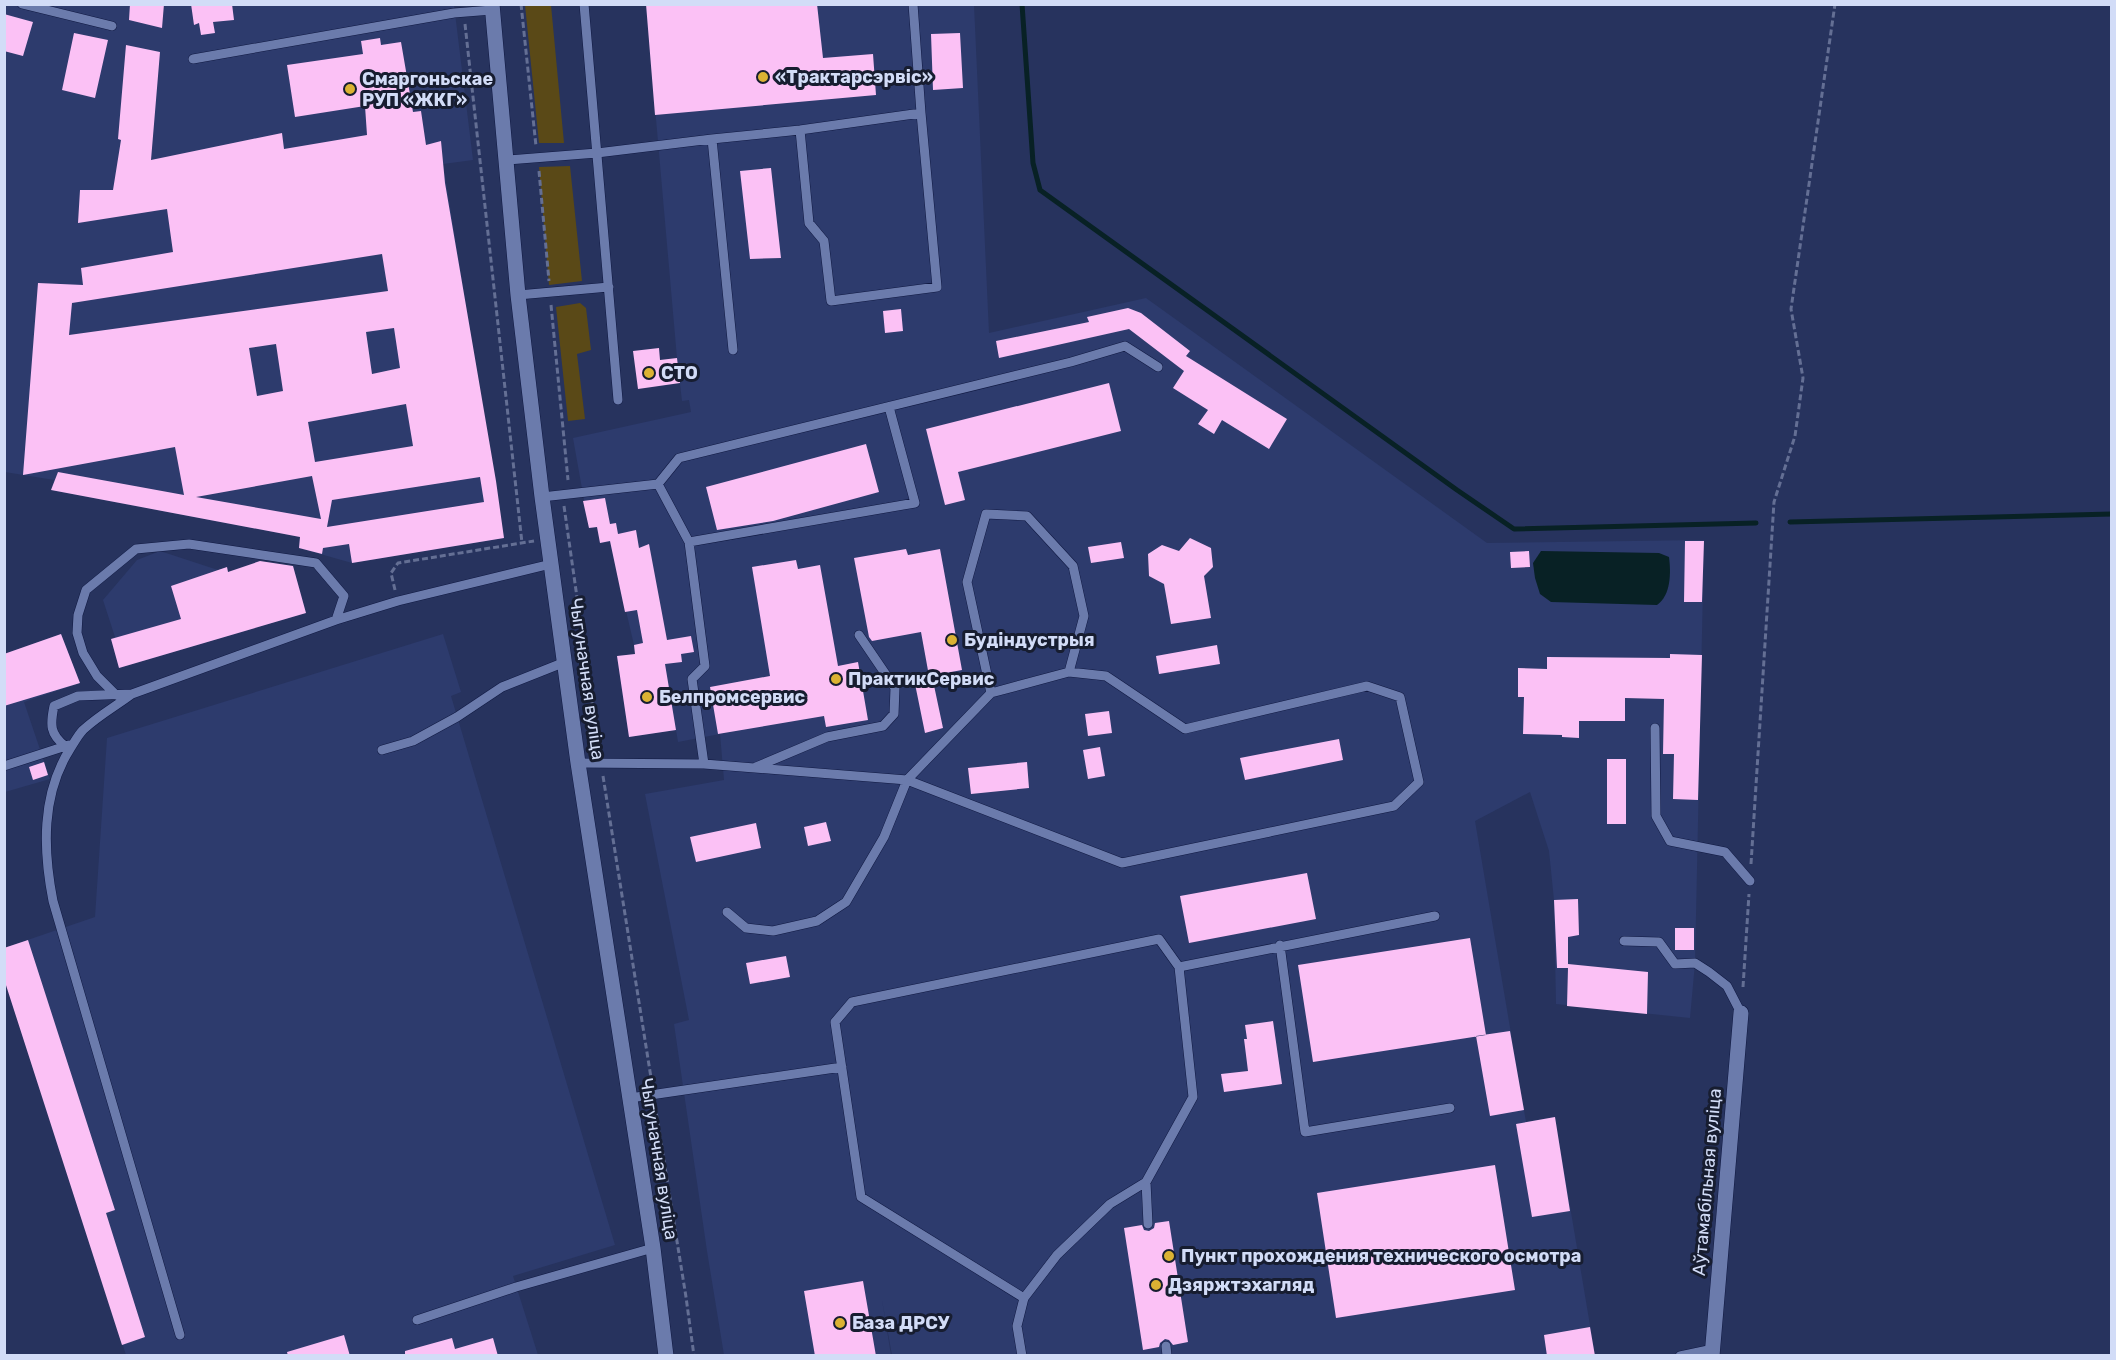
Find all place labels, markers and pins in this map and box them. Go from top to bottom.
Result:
place label: «Трактарсэрвіс» [775,66,933,88]
place label: Смаргоньскае РУП «ЖКГ» [362,68,493,111]
marker: «Трактарсэрвіс» [756,70,770,84]
marker: Смаргоньскае РУП «ЖКГ» [343,82,357,96]
place label: СТО [661,362,698,384]
marker: СТО [642,366,656,380]
place label: Будіндустрыя [964,629,1095,651]
marker: Будіндустрыя [945,633,959,647]
place label: ПрактикСервис [848,668,995,690]
marker: ПрактикСервис [829,672,843,686]
place label: Белпромсервис [659,686,805,708]
marker: Белпромсервис [640,690,654,704]
place label: Пункт прохождения технического осмотра [1181,1245,1581,1267]
marker: Пункт прохождения технического осмотра [1162,1249,1176,1263]
place label: Дзяржтэхагляд [1168,1274,1314,1296]
marker: Дзяржтэхагляд [1149,1278,1163,1292]
place label: База ДРСУ [852,1312,950,1334]
marker: База ДРСУ [833,1316,847,1330]

